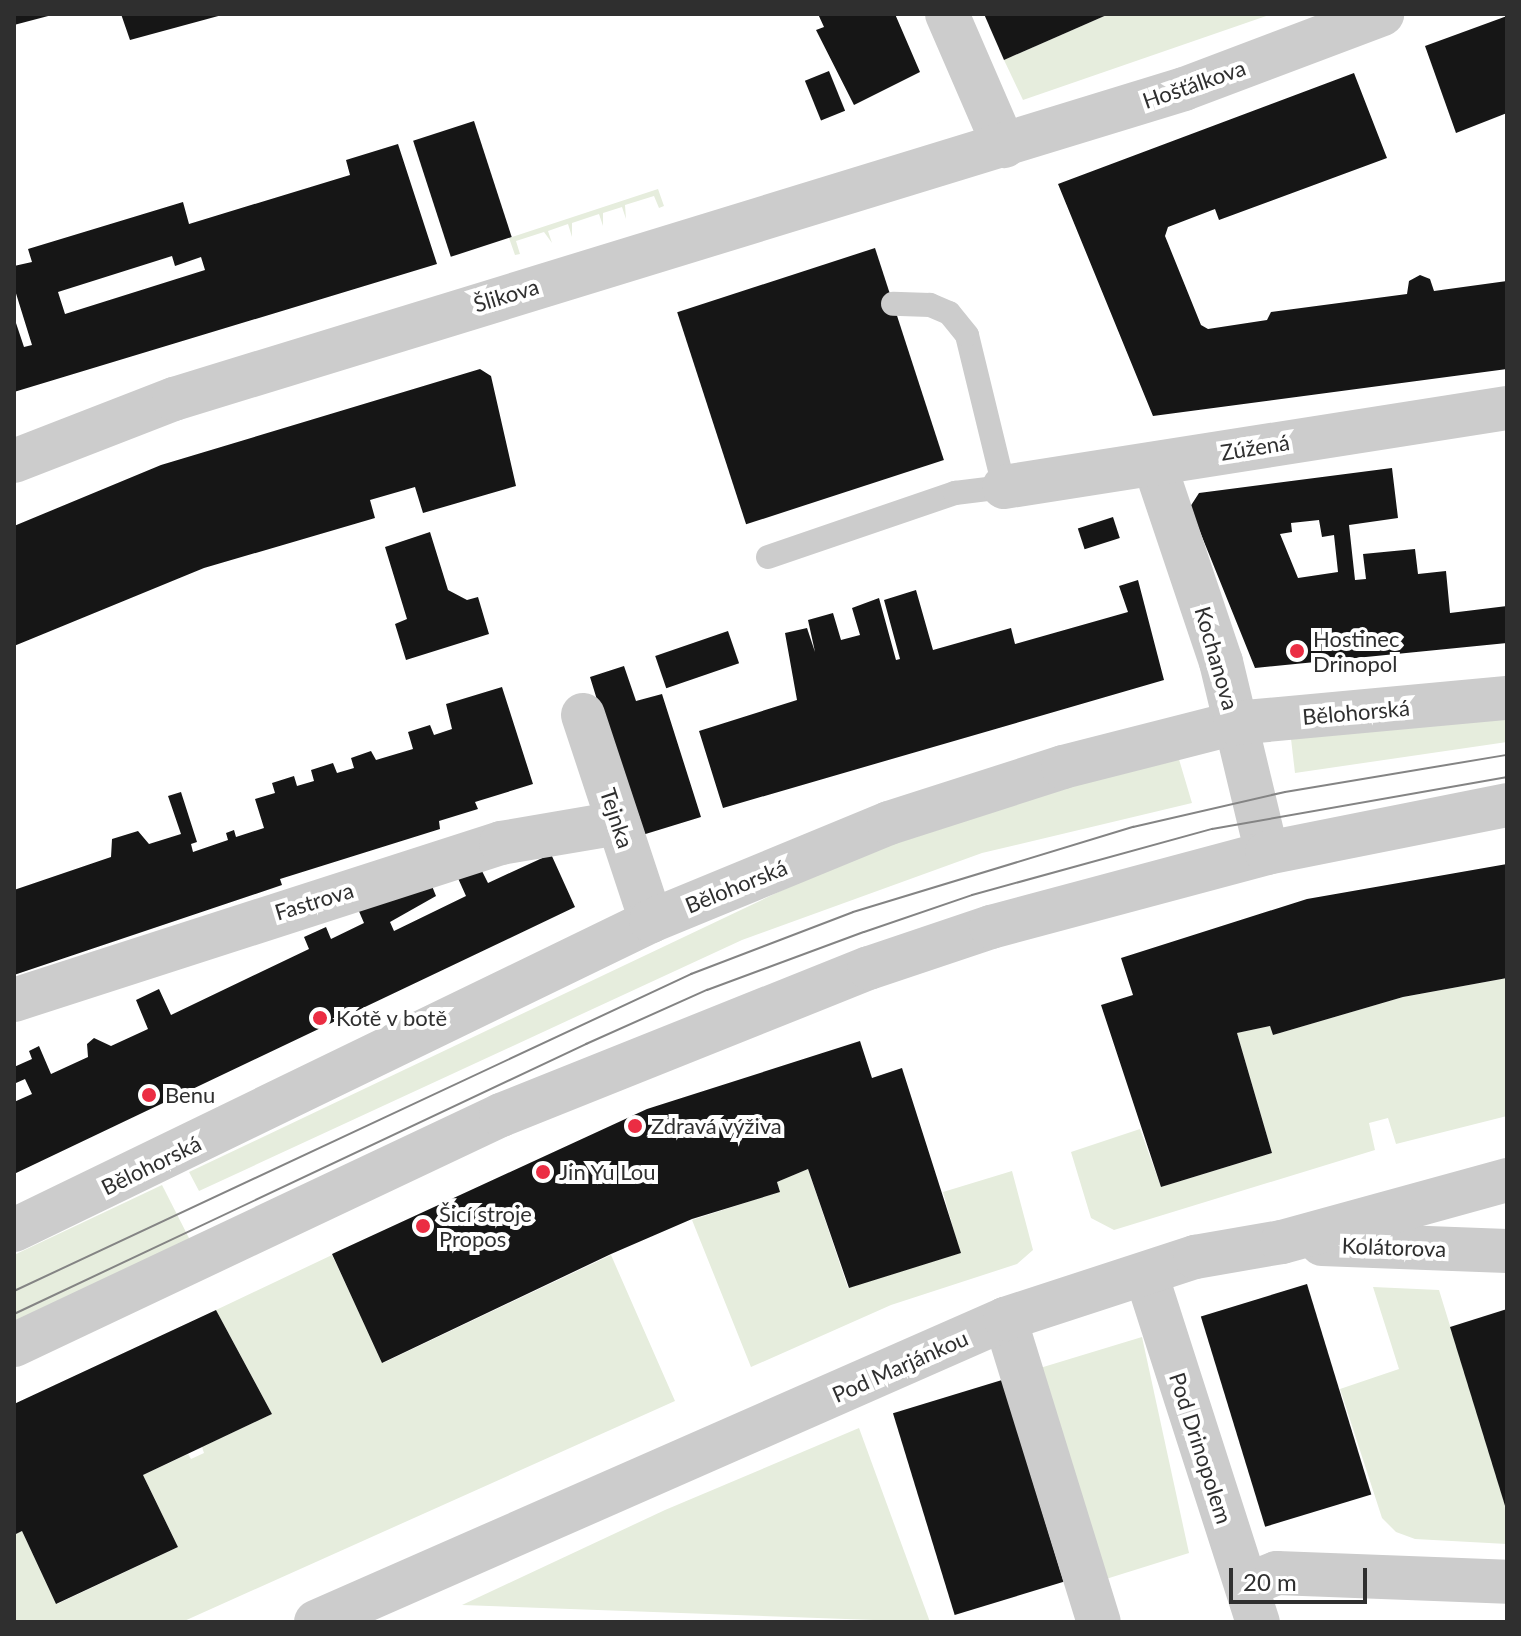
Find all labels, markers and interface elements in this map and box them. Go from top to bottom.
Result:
street label: Hošťálkova [1139,54,1249,114]
street label: Šlikova [470,273,542,317]
street label: Zúžená [1219,429,1291,465]
street label: Kochanova [1190,603,1244,713]
place label: Hostinec Drinopol [1313,625,1399,676]
marker: Hostinec Drinopol [1288,642,1306,660]
street label: Bělohorská [1301,694,1411,730]
street label: Tejnka [595,785,639,851]
street label: Bělohorská [681,854,791,918]
street label: Fastrova [271,877,357,925]
place label: Kotě v botě [336,1005,448,1031]
marker: Kotě v botě [311,1009,329,1027]
place label: Benu [165,1082,215,1108]
marker: Benu [140,1086,158,1104]
place label: Zdravá výživa [651,1113,782,1139]
marker: Zdravá výživa [626,1117,644,1135]
street label: Bělohorská [97,1130,205,1200]
place label: Jin Yu Lou [559,1159,656,1185]
marker: Jin Yu Lou [534,1163,552,1181]
place label: Šicí stroje Propos [439,1200,532,1252]
marker: Šicí stroje Propos [414,1217,432,1235]
street label: Kolátorova [1341,1232,1447,1262]
street label: Pod Marjánkou [828,1324,972,1408]
street label: Pod Drinopolem [1164,1369,1238,1527]
scale bar [1233,1552,1371,1602]
text: 20 m [1243,1567,1297,1596]

